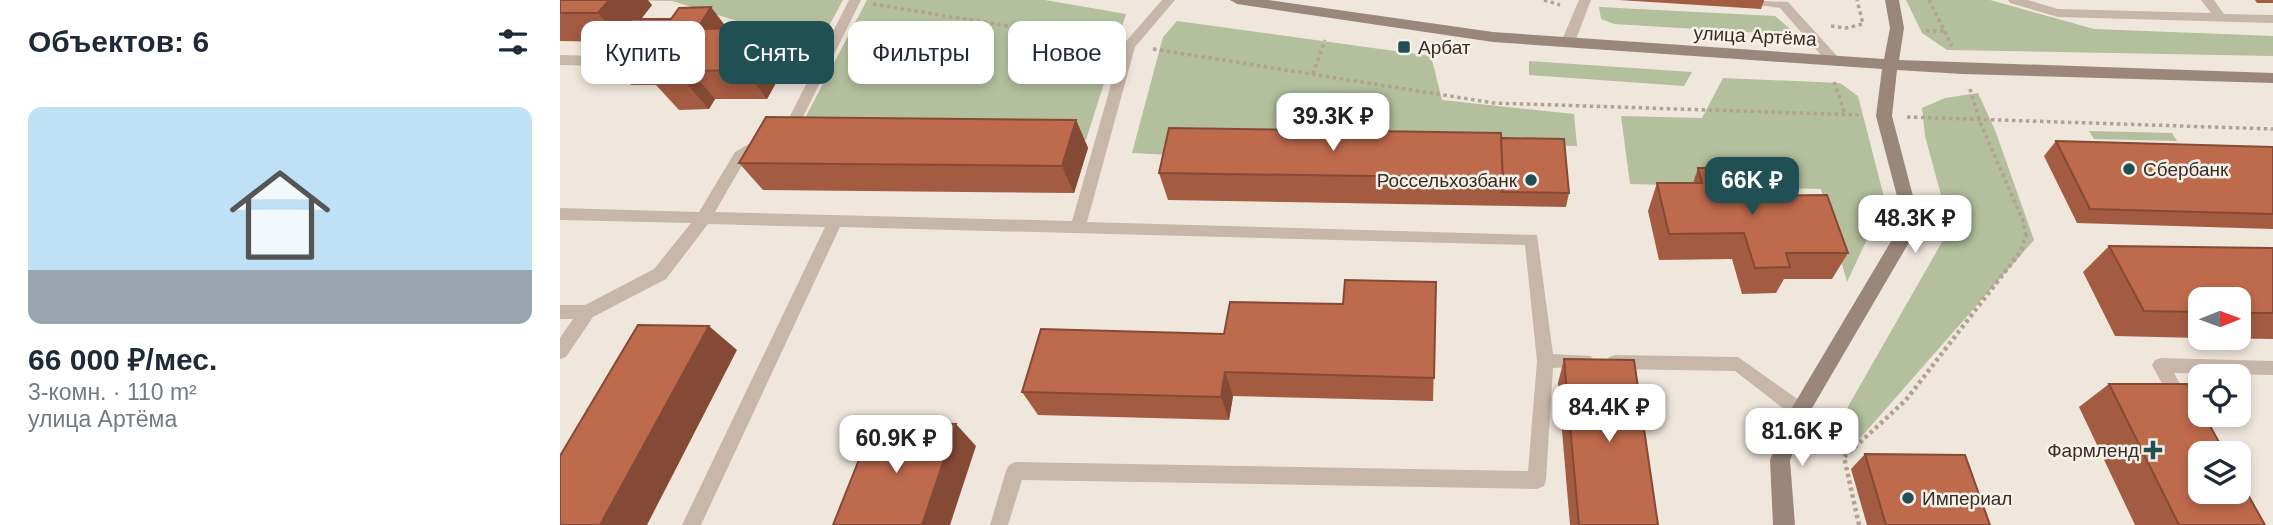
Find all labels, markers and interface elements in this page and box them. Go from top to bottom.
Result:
chip: Купить [581,21,705,84]
chip: Снять [719,21,834,84]
chip: Фильтры [848,21,994,84]
chip: Новое [1008,21,1126,84]
street label: улица Артёма [1693,22,1818,50]
icon: filters [494,23,532,61]
text: Объектов: 6 [28,25,209,58]
place label: Арбат [1418,37,1471,58]
marker: Арбат [1396,39,1412,55]
pin: 39.3K ₽ [1268,94,1398,153]
text: 39.3K ₽ [1292,103,1374,129]
icon: home [217,152,343,278]
pin: 66K ₽ [1703,158,1801,217]
place label: Сбербанк [2143,159,2229,180]
marker: Сбербанк [2121,161,2137,177]
text: 66K ₽ [1721,167,1783,193]
place label: Россельхозбанк [1377,170,1518,191]
marker: Россельхозбанк [1523,172,1539,188]
pin: 48.3K ₽ [1850,196,1980,255]
text: 48.3K ₽ [1874,205,1956,231]
north arrow [2188,287,2250,350]
map controls [2188,287,2251,504]
text: 66 000 ₽/мес. [28,343,217,376]
button: locate [2188,364,2251,427]
text: 3-комн. · 110 m² [28,379,197,405]
pin: 84.4K ₽ [1544,384,1674,444]
text: 84.4K ₽ [1568,394,1650,420]
text: улица Артёма [28,406,177,432]
pin: 81.6K ₽ [1737,408,1867,468]
pin: 60.9K ₽ [831,416,961,475]
text: 81.6K ₽ [1761,418,1843,444]
text: 60.9K ₽ [855,425,937,451]
place label: Фармленд [2047,440,2139,461]
button: layers [2188,441,2251,504]
marker: Фармленд [2145,442,2161,458]
place label: Империал [1922,488,2012,509]
marker: Империал [1900,490,1916,506]

